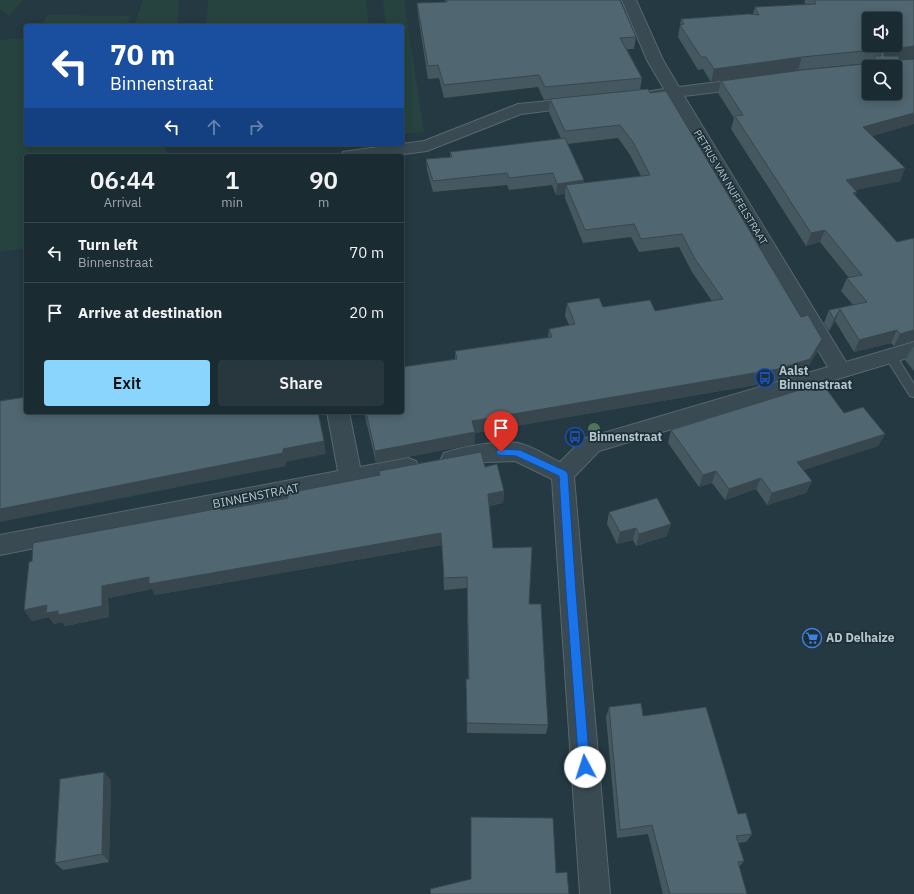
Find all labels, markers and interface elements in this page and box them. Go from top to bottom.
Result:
map controls [862,12,902,100]
button: sound [862,12,902,52]
text: 70 m [110,36,175,73]
icon: left [44,40,96,92]
button: search [862,60,902,100]
text: Binnenstraat [110,72,214,95]
icon: left [161,116,183,138]
icon: ahead [203,116,225,138]
icon: right [245,116,267,138]
street label: PETRUS VAN NUFFELSTRAAT [691,127,770,247]
text: 06:44 [90,164,155,196]
text: 1 [225,164,239,196]
text: 90 [309,164,338,196]
text: Arrival [104,194,142,211]
text: min [221,194,243,211]
text: m [318,194,329,211]
text: Turn left [78,235,138,254]
icon: left [44,242,66,264]
text: 70 m [349,243,384,262]
text: Binnenstraat [78,254,153,271]
icon: arrive [44,302,66,324]
text: Arrive at destination [78,303,222,322]
text: 20 m [349,303,384,322]
button: Exit [44,360,210,406]
button: Share [218,360,384,406]
place label: Aalst Binnenstraat [779,363,852,392]
bus stop icon: Aalst Binnenstraat [754,367,776,389]
pin [484,411,518,452]
icon: arrive [490,417,512,439]
bus stop icon: Binnenstraat [564,426,586,448]
place label: Binnenstraat [589,429,662,444]
street label: BINNENSTRAAT [211,480,301,511]
supermarket icon: AD Delhaize [801,627,823,649]
place label: AD Delhaize [826,630,895,645]
position arrow [564,746,606,788]

